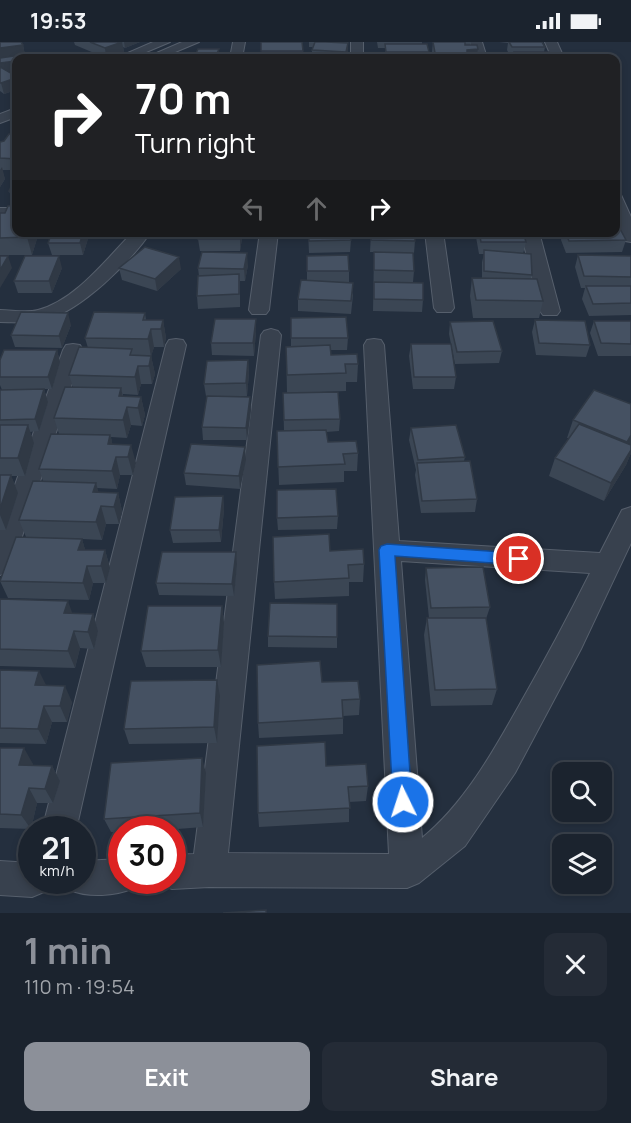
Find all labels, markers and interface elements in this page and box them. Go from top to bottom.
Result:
text: 19:53 [30,6,87,36]
text: 70 m [135,69,231,127]
icon: right [36,78,114,156]
text: Turn right [135,124,256,161]
icon: left [237,192,270,225]
icon: ahead [300,192,333,225]
icon: right [363,192,396,225]
pin [493,533,544,584]
icon: arrive [502,542,535,575]
map controls [552,762,612,894]
button: search [552,762,612,822]
position arrow [371,770,435,834]
speed limit sign: 30 [108,816,186,894]
text: 21 [41,827,73,868]
button: layers [552,834,612,894]
text: km/h [40,860,74,881]
text: 1 min [24,926,112,975]
button: close [544,933,607,996]
text: 110 m · 19:54 [24,973,135,1000]
button: Exit [24,1042,310,1111]
button: Share [322,1042,607,1111]

